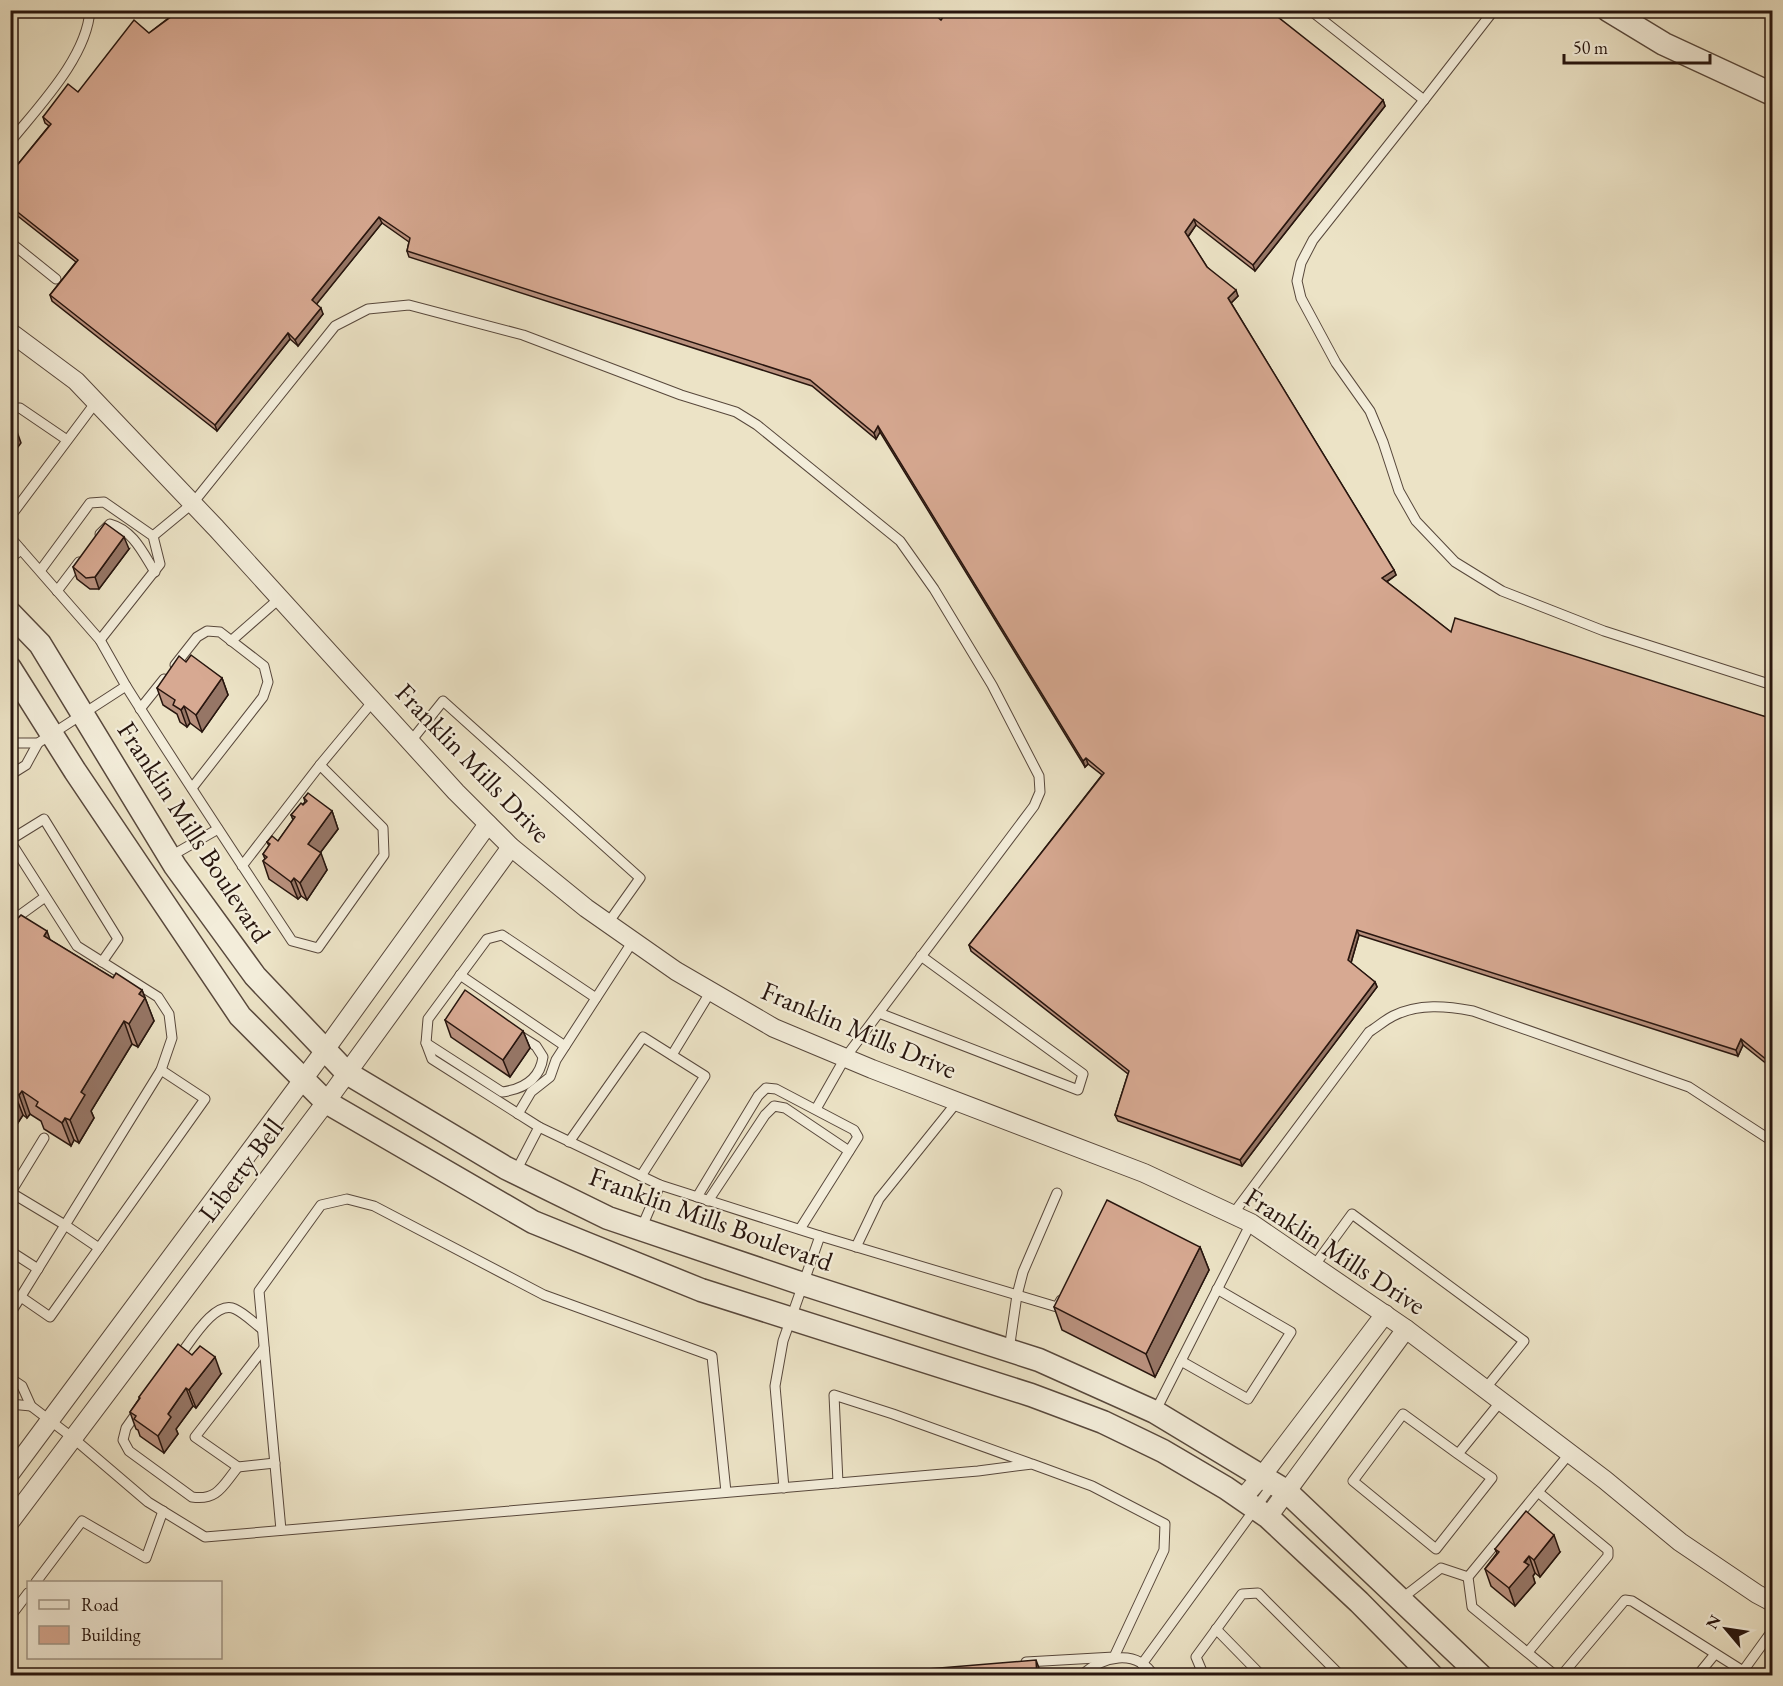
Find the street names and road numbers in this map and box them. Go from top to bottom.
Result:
street label: Franklin Mills Drive [388,675,559,850]
street label: Franklin Mills Boulevard [110,715,279,949]
street label: Franklin Mills Drive [756,973,962,1086]
street label: Liberty Bell [190,1111,291,1229]
street label: Franklin Mills Boulevard [585,1158,838,1279]
street label: Franklin Mills Drive [1238,1179,1432,1322]

